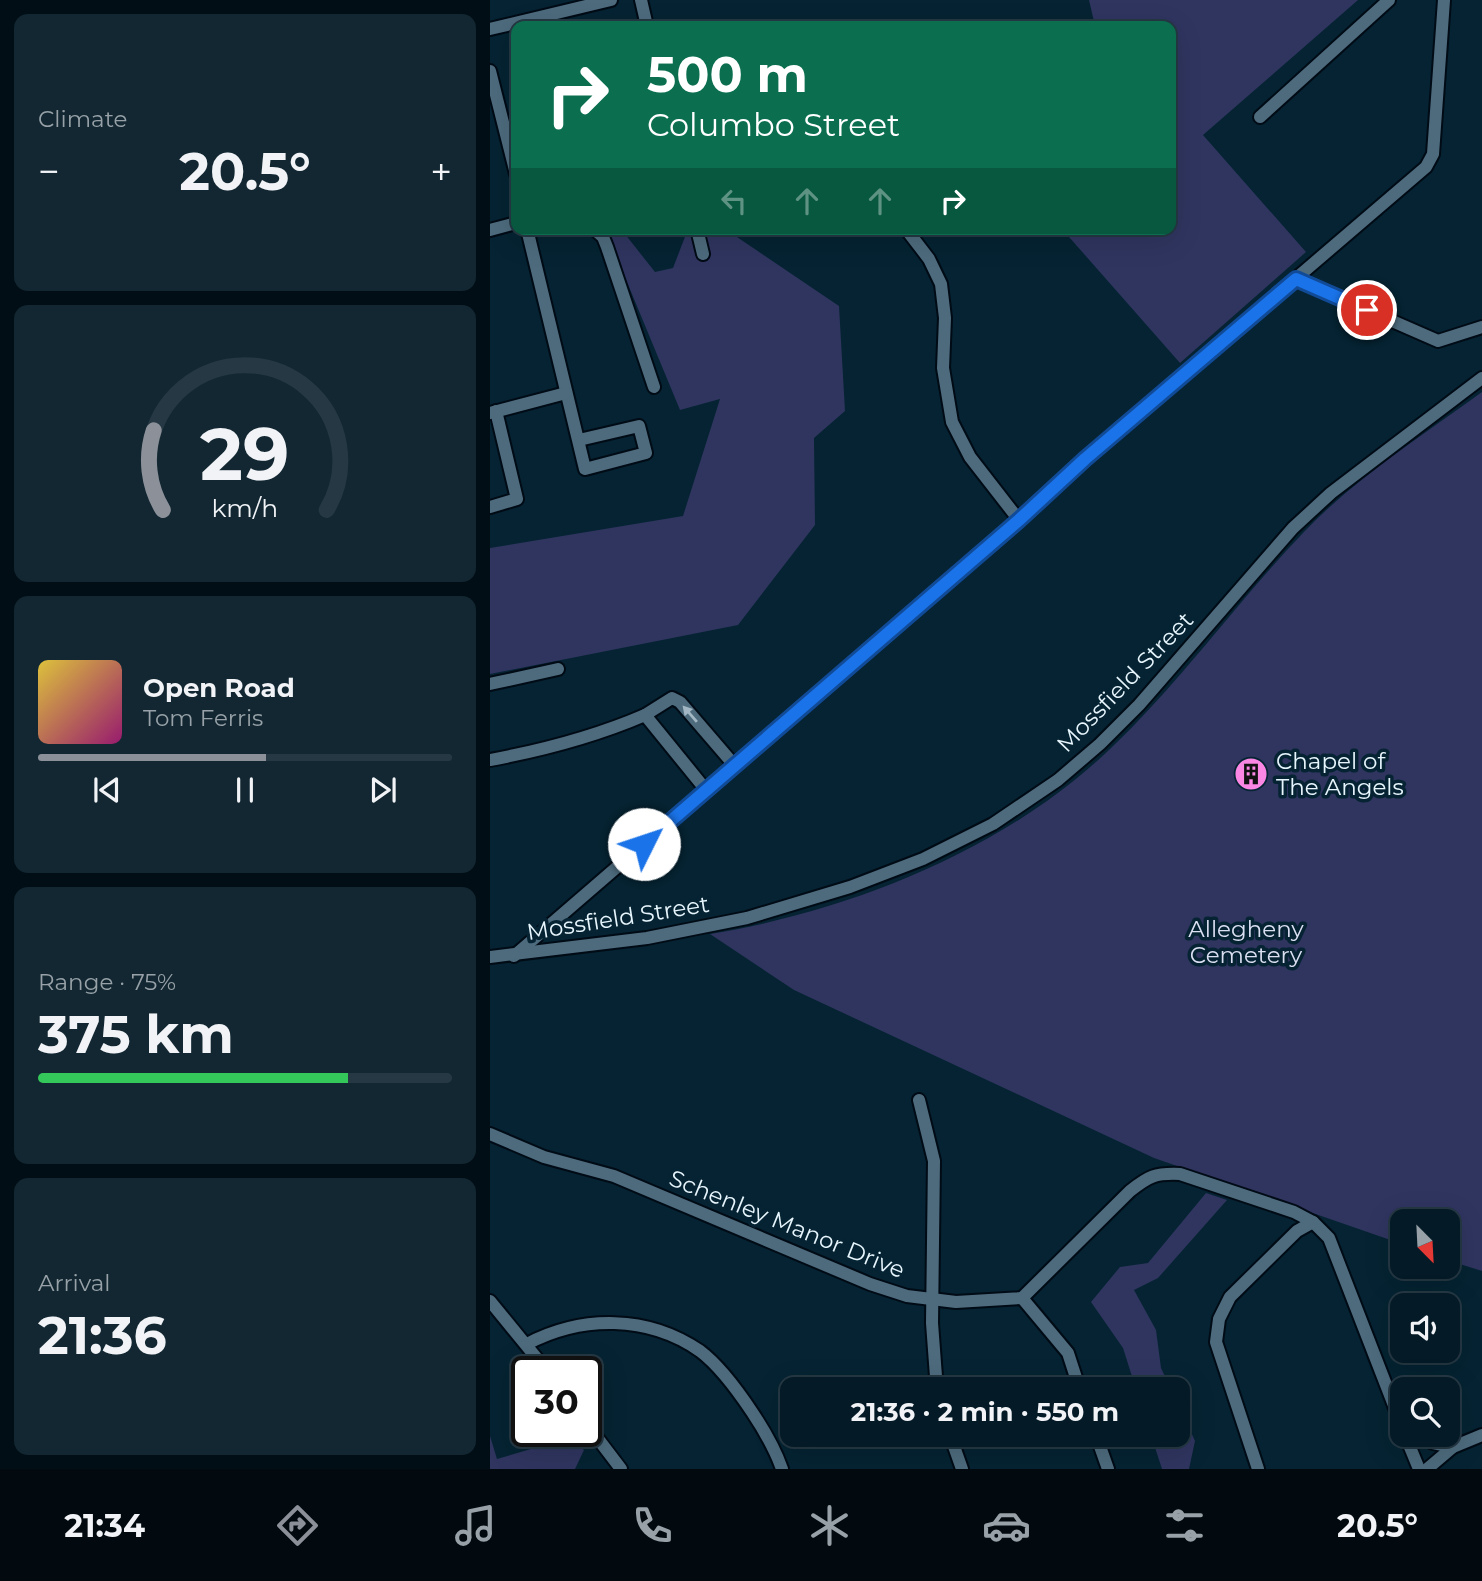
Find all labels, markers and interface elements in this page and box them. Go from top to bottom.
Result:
text: 500 m [647,45,808,104]
icon: right [532,49,623,140]
text: Climate [38,105,127,133]
text: Columbo Street [647,105,900,144]
text: 20.5° [179,140,311,203]
text: − [38,148,60,195]
text: + [430,148,452,195]
icon: left [715,182,753,220]
icon: ahead [788,182,826,220]
icon: ahead [861,182,899,220]
icon: right [934,182,972,220]
pin [1337,280,1397,340]
icon: arrive [1348,291,1386,329]
text: 29 [200,410,290,498]
text: km/h [212,492,278,522]
street label: Mossfield Street [1051,606,1199,758]
text: Open Road [143,672,295,704]
text: Tom Ferris [143,704,263,732]
one-way arrow [682,705,698,723]
place label: Chapel of The Angels [1276,747,1404,801]
building icon: Chapel of The Angels [1232,755,1270,793]
icon: previous [88,771,126,809]
icon: pause [226,771,264,809]
icon: next [364,771,402,809]
position arrow [607,807,681,881]
street label: Mossfield Street [525,890,711,946]
park label: Allegheny Cemetery [1188,915,1304,969]
text: Range · 75% [38,968,176,996]
text: 375 km [38,1003,234,1066]
street label: Schenley Manor Drive [665,1164,909,1284]
north arrow [1390,1209,1460,1279]
map controls [1390,1209,1460,1447]
text: Arrival [38,1269,111,1297]
button: sound [1390,1293,1460,1363]
text: 21:36 [38,1304,167,1367]
speed limit sign: 30 [511,1356,602,1447]
button: search [1390,1377,1460,1447]
text: 21:36 · 2 min · 550 m [851,1396,1119,1428]
icon: directions [273,1501,322,1550]
icon: music [451,1501,500,1550]
icon: phone [628,1501,677,1550]
icon: climate [805,1501,854,1550]
icon: car [982,1501,1031,1550]
icon: filters [1160,1501,1209,1550]
text: 21:34 [64,1506,145,1545]
text: 20.5° [1337,1506,1418,1545]

